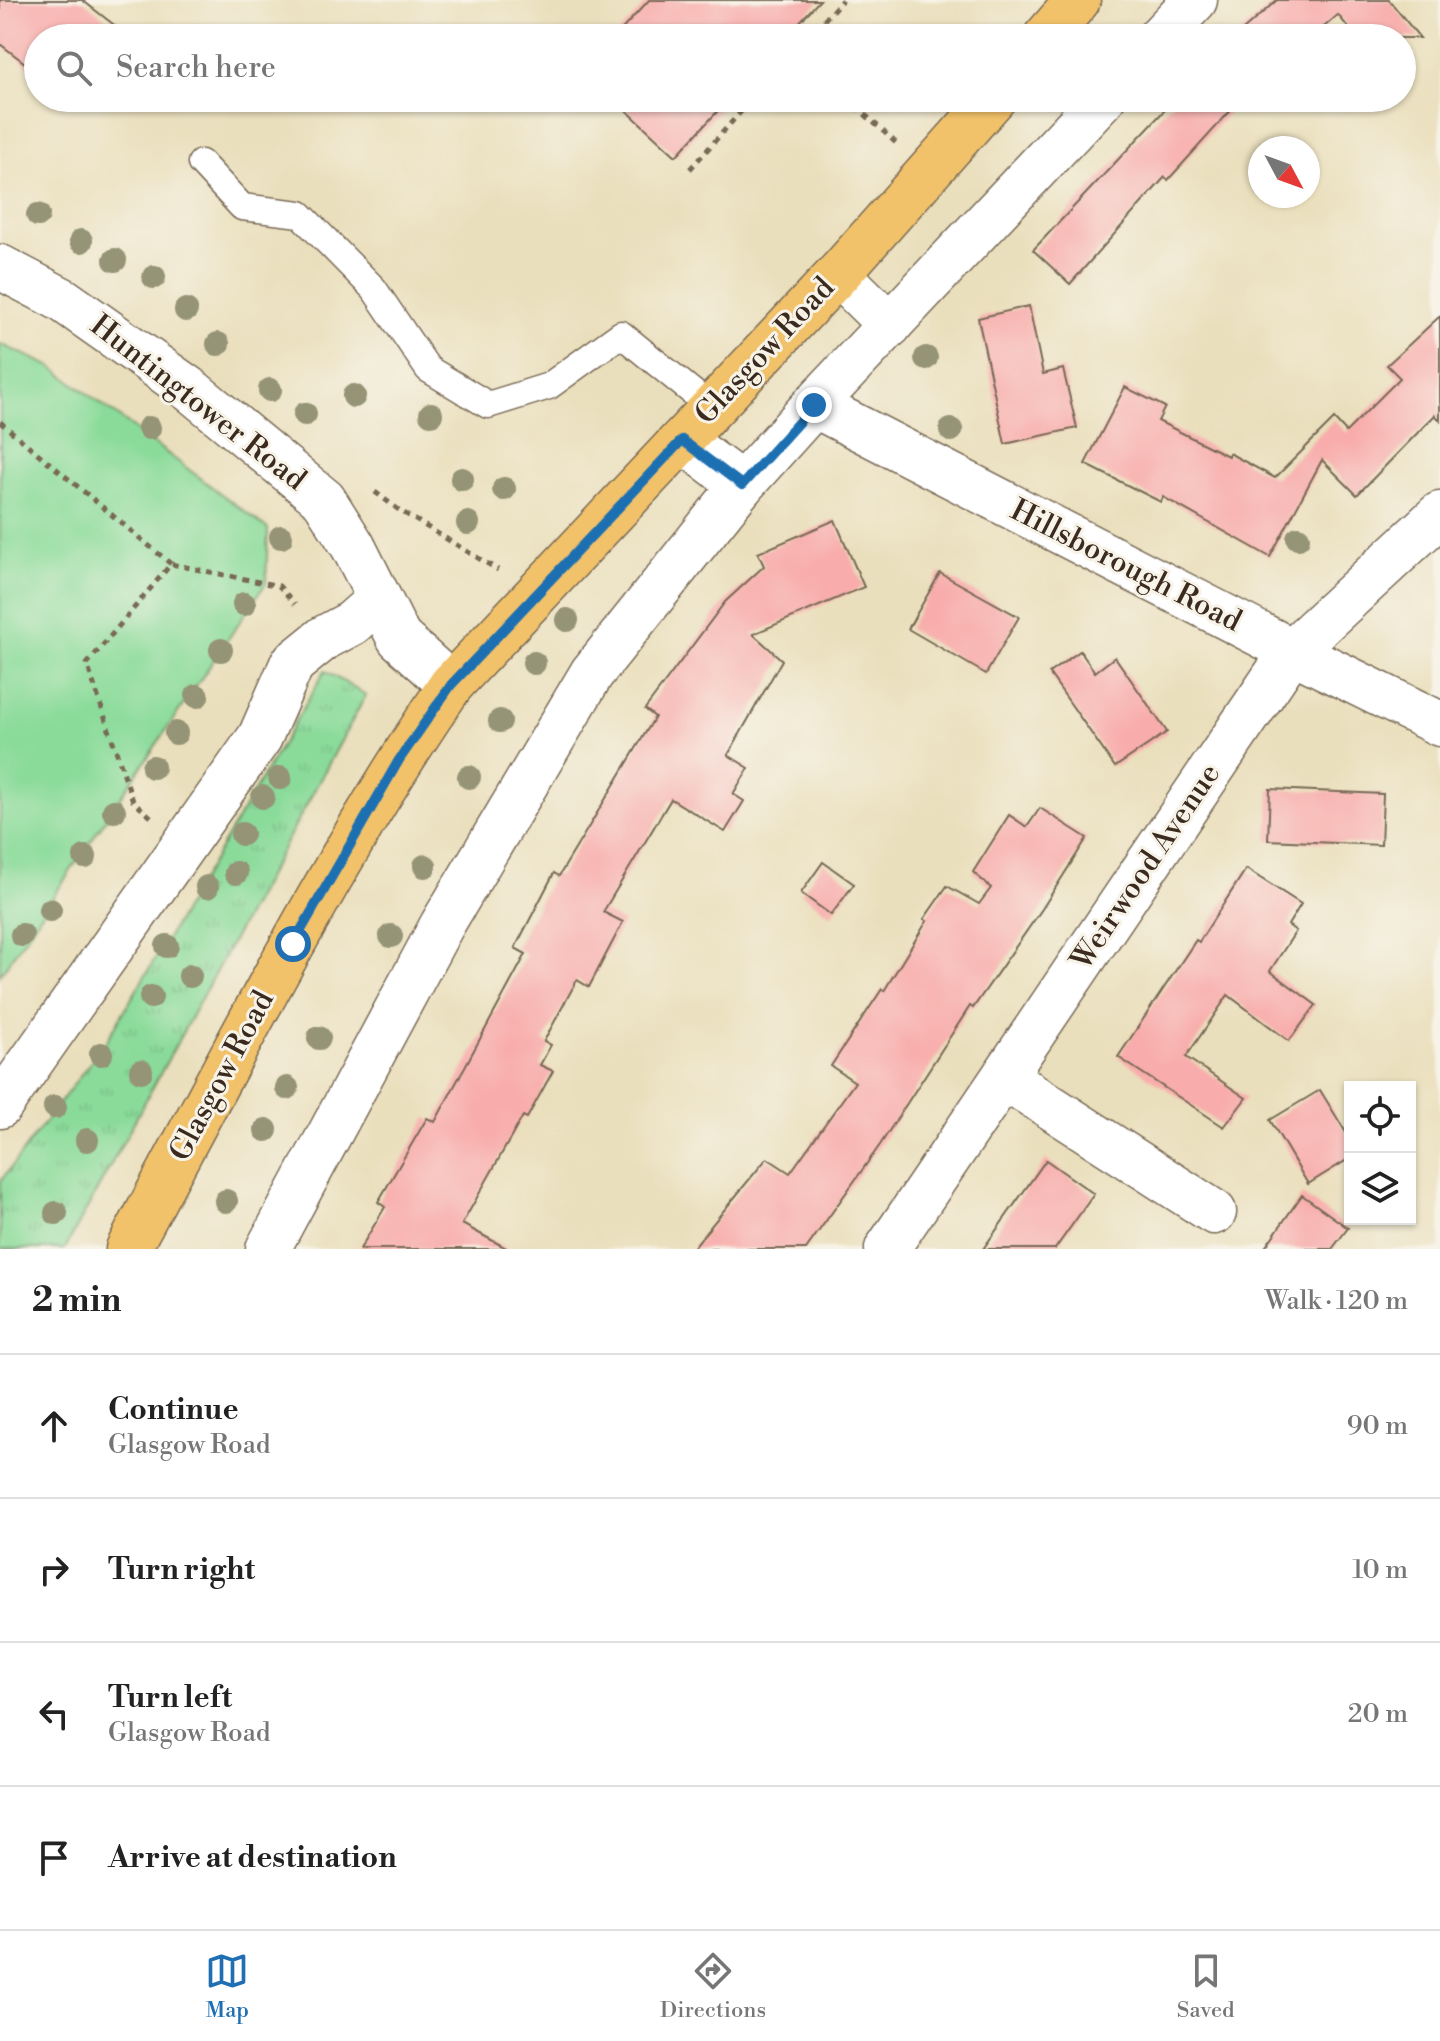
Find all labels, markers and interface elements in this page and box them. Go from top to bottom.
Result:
search box [24,24,1416,112]
icon: search [52,46,96,90]
text: Search here [116,49,276,87]
north arrow [1248,136,1320,208]
street label: Glasgow Road [687,269,843,433]
street label: Huntingtower Road [82,307,314,499]
route end [796,387,832,423]
street label: Hillsborough Road [1004,491,1248,641]
street label: Weirwood Avenue [1062,757,1229,978]
route start [275,926,311,962]
street label: Glasgow Road [161,984,283,1168]
map controls [1344,1081,1416,1225]
button: locate [1344,1081,1416,1153]
button: layers [1344,1153,1416,1225]
text: 2 min [32,1280,121,1322]
text: Walk · 120 m [1265,1285,1408,1317]
text: Continue [108,1391,239,1429]
icon: ahead [32,1404,76,1448]
text: 90 m [1347,1410,1408,1442]
text: Glasgow Road [108,1429,271,1461]
icon: right [32,1548,76,1592]
text: Turn right [108,1551,255,1589]
text: 10 m [1352,1554,1408,1586]
text: Turn left [108,1679,232,1717]
icon: left [32,1692,76,1736]
text: 20 m [1348,1698,1408,1730]
text: Glasgow Road [108,1717,271,1749]
icon: arrive [32,1836,76,1880]
text: Arrive at destination [108,1839,397,1877]
tab: Map [205,1949,249,2024]
tab: Directions [660,1949,766,2024]
tab: Saved [1177,1949,1235,2024]

